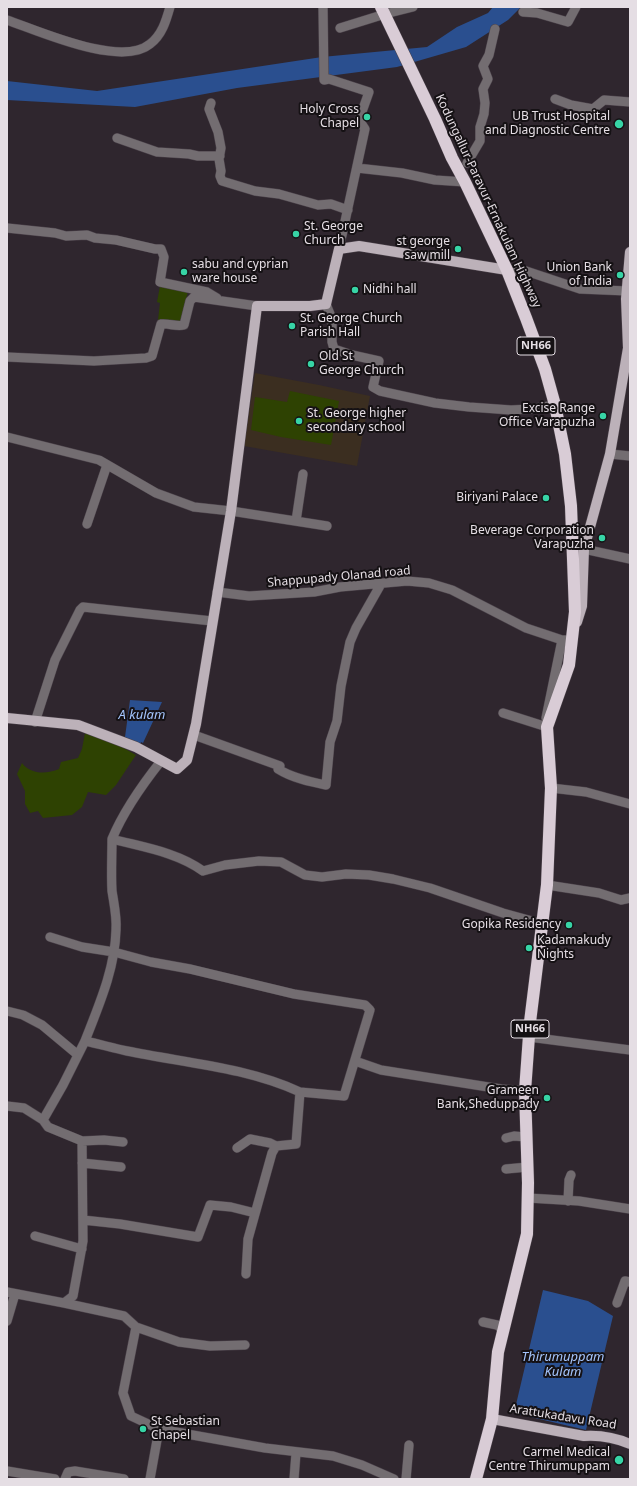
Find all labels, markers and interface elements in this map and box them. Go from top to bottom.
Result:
street label: Kodungallur-Paravur-Ernakulam Highway [432,92,544,310]
place label: Holy Cross Chapel [299,103,359,131]
place label: UB Trust Hospital and Diagnostic Centre [485,110,610,138]
marker: Holy Cross Chapel [362,112,372,122]
marker: UB Trust Hospital and Diagnostic Centre [613,118,625,130]
place label: St. George Church [304,220,363,248]
marker: St. George Church [291,229,301,239]
place label: st george saw mill [396,235,450,263]
marker: st george saw mill [453,244,463,254]
place label: sabu and cyprian ware house [192,258,289,286]
place label: Union Bank of India [547,261,612,289]
marker: sabu and cyprian ware house [179,267,189,277]
marker: Union Bank of India [615,270,625,280]
place label: Nidhi hall [363,283,417,297]
marker: Nidhi hall [350,285,360,295]
place label: St. George Church Parish Hall [300,312,402,340]
marker: St. George Church Parish Hall [287,321,297,331]
road number: NH66 [517,337,555,355]
place label: Old St George Church [319,350,404,378]
marker: Old St George Church [306,359,316,369]
place label: Excise Range Office Varapuzha [499,402,595,430]
place label: St. George higher secondary school [307,407,406,435]
marker: Excise Range Office Varapuzha [598,411,608,421]
marker: St. George higher secondary school [294,416,304,426]
place label: Biriyani Palace [456,491,538,505]
marker: Biriyani Palace [541,493,551,503]
place label: Beverage Corporation Varapuzha [470,524,594,552]
marker: Beverage Corporation Varapuzha [597,533,607,543]
street label: Shappupady Olanad road [267,564,411,590]
water label: A kulam [119,707,165,723]
place label: Gopika Residency [462,918,561,932]
marker: Gopika Residency [564,920,574,930]
place label: Kadamakudy Nights [537,934,611,962]
marker: Kadamakudy Nights [524,943,534,953]
road number: NH66 [511,1020,549,1038]
place label: Grameen Bank,Sheduppady [437,1084,539,1112]
marker: Grameen Bank,Sheduppady [542,1093,552,1103]
water label: Thirumuppam Kulam [522,1349,604,1380]
street label: Arattukadavu Road [509,1401,617,1433]
place label: St Sebastian Chapel [151,1415,220,1443]
marker: St Sebastian Chapel [138,1424,148,1434]
place label: Carmel Medical Centre Thirumuppam [488,1446,610,1474]
marker: Carmel Medical Centre Thirumuppam [613,1454,625,1466]

